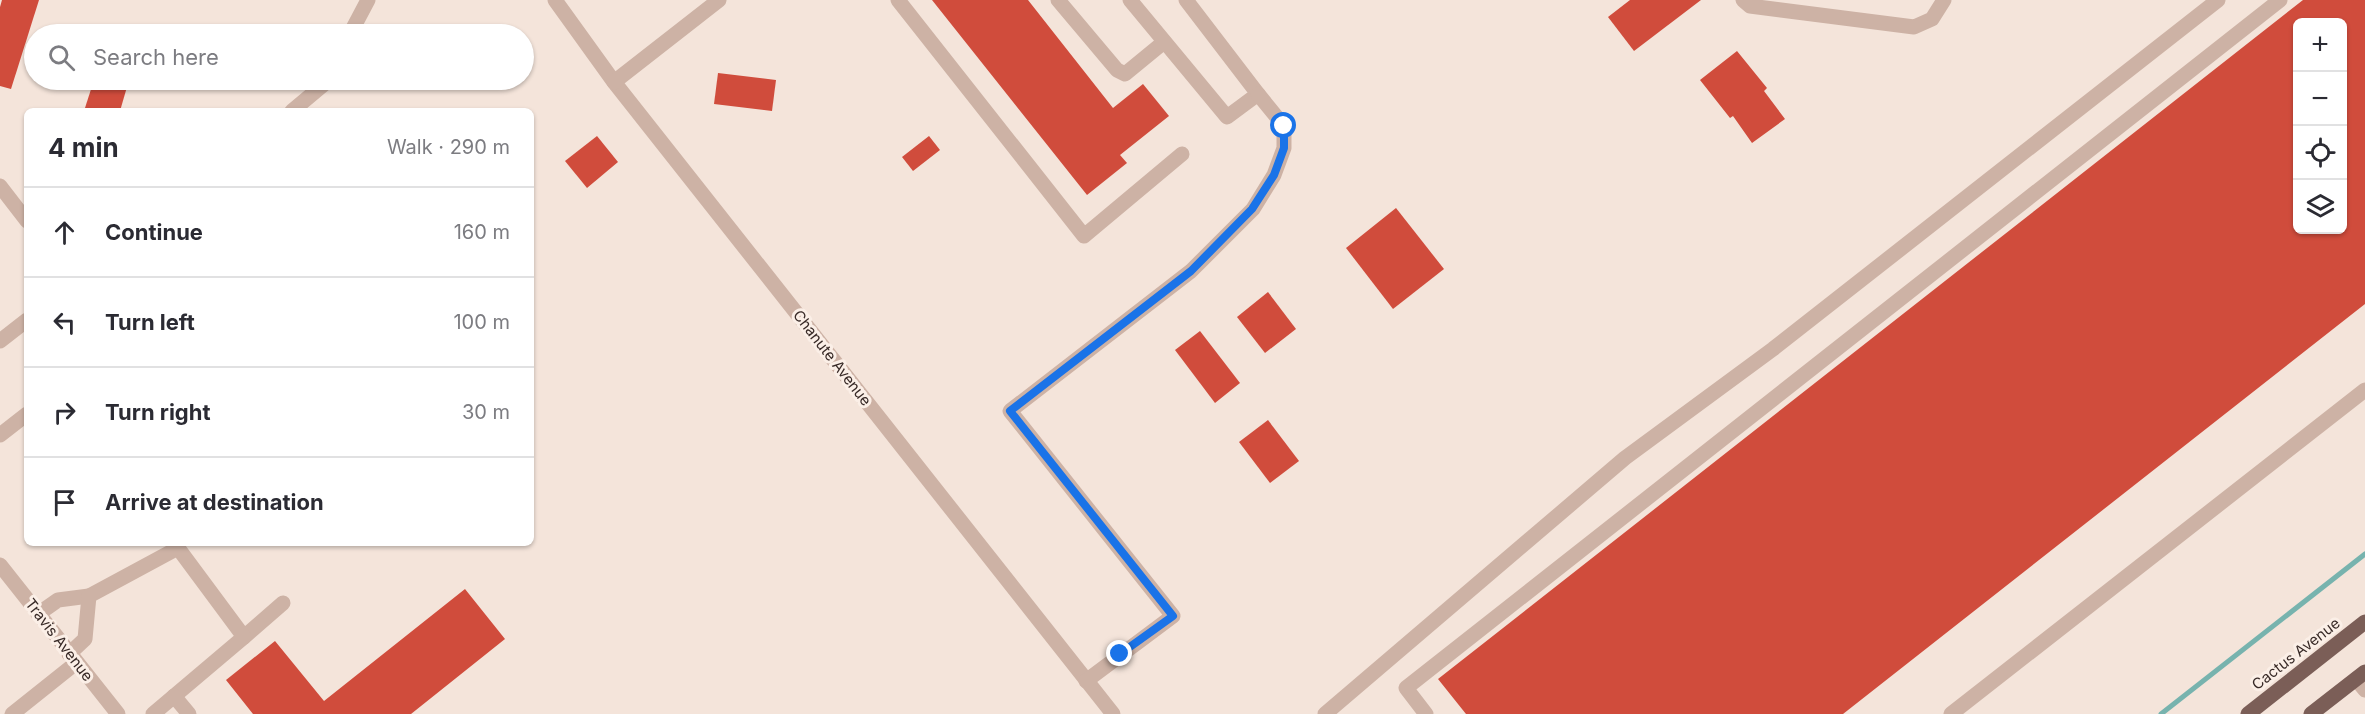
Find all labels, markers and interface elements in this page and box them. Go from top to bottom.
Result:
map controls [2293,18,2347,234]
button: + [2293,18,2347,72]
search box [24,24,534,90]
icon: search [45,41,78,74]
text: Search here [93,44,219,70]
button: − [2293,72,2347,126]
route start [1270,112,1296,138]
button: locate [2293,126,2347,180]
text: 4 min [48,132,119,163]
text: Walk · 290 m [387,135,510,159]
button: layers [2293,180,2347,234]
icon: ahead [48,216,81,249]
text: Continue [105,219,203,245]
text: 160 m [454,220,510,244]
icon: left [48,306,81,339]
street label: Chanute Avenue [789,306,876,409]
text: Turn left [105,309,195,335]
text: 100 m [453,310,510,334]
icon: right [48,396,81,429]
text: Turn right [105,399,211,425]
text: 30 m [462,400,510,424]
icon: arrive [48,486,81,519]
text: Arrive at destination [105,489,324,515]
street label: Travis Avenue [21,595,98,685]
street label: Cactus Avenue [2248,613,2344,694]
route end [1106,640,1132,666]

